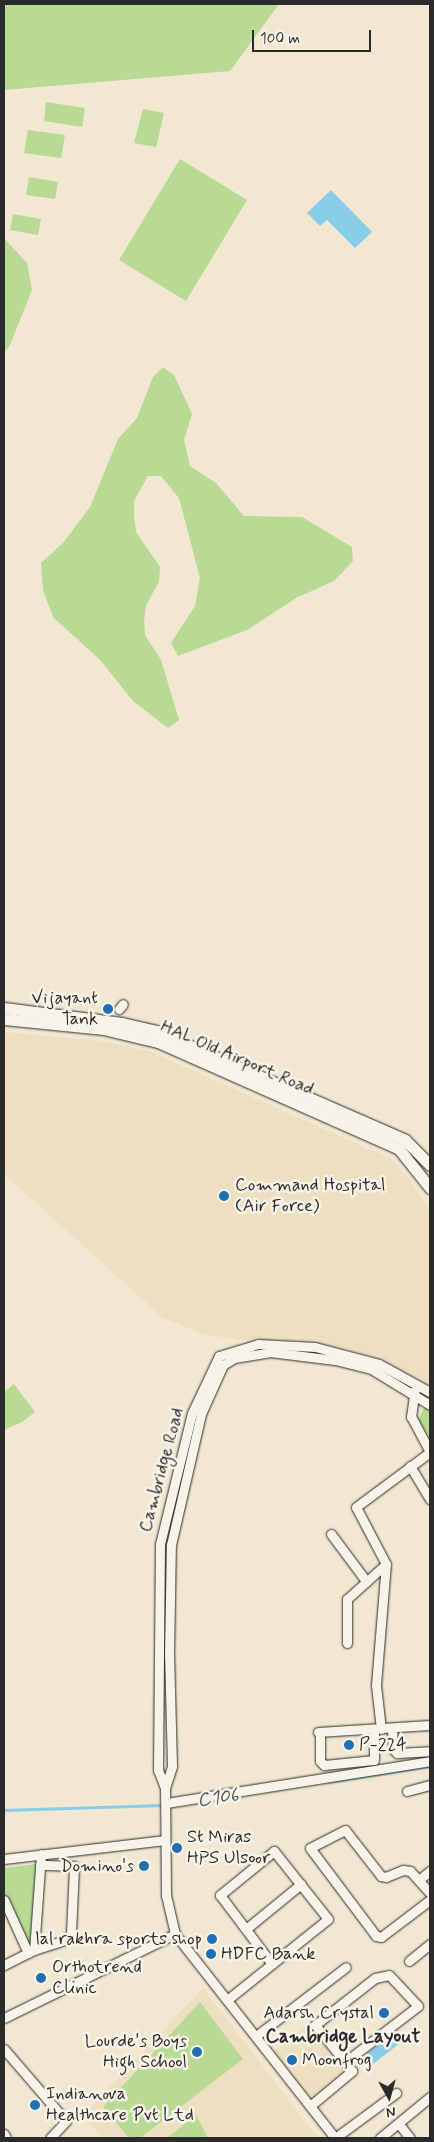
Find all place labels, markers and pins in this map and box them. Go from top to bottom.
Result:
place label: Vijayant Tank [32,988,98,1030]
marker: Vijayant Tank [102,1003,114,1015]
place label: Command Hospital (Air Force) [235,1175,388,1218]
marker: Command Hospital (Air Force) [217,1189,231,1203]
place label: P-224 [359,1734,407,1756]
marker: P-224 [343,1739,355,1751]
place label: St Miras HPS Ulsoor [187,1827,270,1870]
marker: St Miras HPS Ulsoor [171,1842,183,1854]
place label: Domino's [60,1855,134,1877]
marker: Domino's [138,1860,150,1872]
place label: lal rakhra sports shop [38,1928,202,1950]
marker: lal rakhra sports shop [206,1933,218,1945]
place label: HDFC Bank [221,1943,312,1965]
marker: HDFC Bank [205,1948,217,1960]
place label: Orthotrend Clinic [52,1957,142,2000]
marker: Orthotrend Clinic [34,1971,48,1985]
place label: Adarsh Crystal [263,2002,374,2024]
marker: Adarsh Crystal [378,2007,390,2019]
place label: Lourde's Boys High School [84,2031,187,2074]
marker: Lourde's Boys High School [191,2046,203,2058]
place label: Moonfrog [302,2049,372,2071]
marker: Moonfrog [286,2054,298,2066]
place label: Indianova Healthcare Pvt Ltd [46,2084,192,2126]
marker: Indianova Healthcare Pvt Ltd [28,2098,42,2112]

